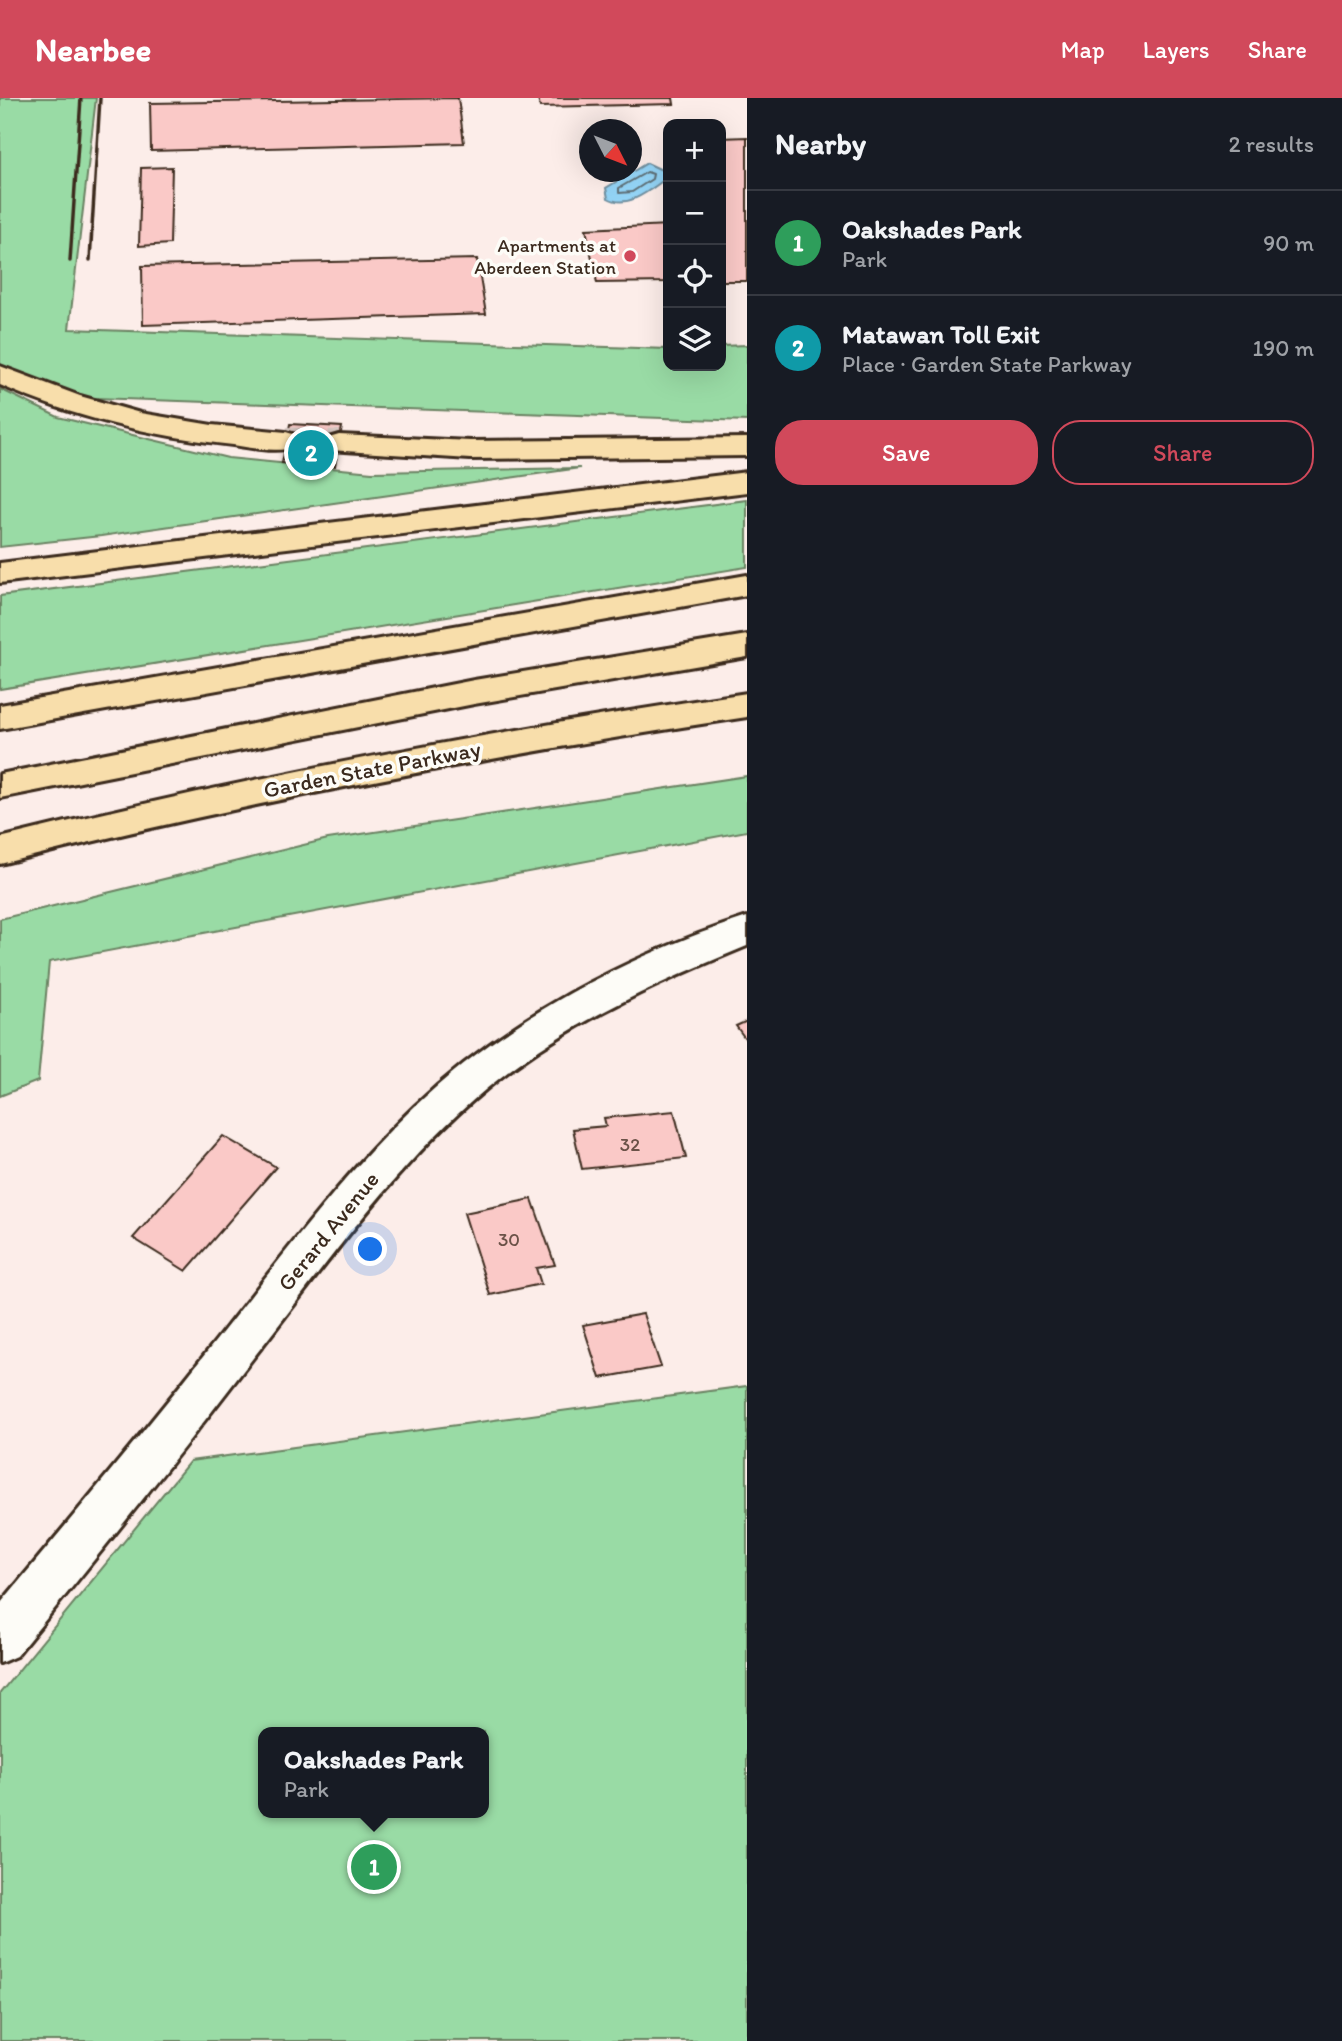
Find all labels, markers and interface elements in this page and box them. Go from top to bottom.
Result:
text: Nearbee [35,30,151,69]
text: Map [1061,35,1105,64]
text: Layers [1143,35,1210,64]
text: Share [1248,35,1307,64]
north arrow [579,119,642,182]
map controls [663,119,726,371]
button: + [663,119,726,182]
text: Nearby [775,125,866,162]
text: 2 results [1228,130,1314,158]
button: − [663,182,726,245]
text: Oakshades Park [842,213,1021,245]
text: 1 [793,229,803,257]
text: 90 m [1263,229,1314,257]
place label: Apartments at Aberdeen Station [474,234,616,279]
button: locate [663,245,726,308]
text: Park [842,245,887,273]
marker: Apartments at Aberdeen Station [622,248,638,264]
button: layers [663,308,726,371]
text: Matawan Toll Exit [842,318,1040,350]
text: 2 [792,334,804,362]
text: 190 m [1253,334,1314,362]
text: Place · Garden State Parkway [842,350,1132,378]
button: Save [775,420,1038,485]
button: Share [1052,420,1314,485]
pin: 2 [288,427,334,479]
street label: Garden State Parkway [261,734,483,804]
house number: 32 [620,1133,640,1156]
street label: Gerard Avenue [271,1166,385,1296]
house number: 30 [498,1228,520,1251]
your location [353,1232,387,1266]
popup [258,1727,489,1818]
text: Oakshades Park [284,1743,463,1775]
text: Park [284,1775,329,1803]
pin: 1 [351,1841,397,1893]

